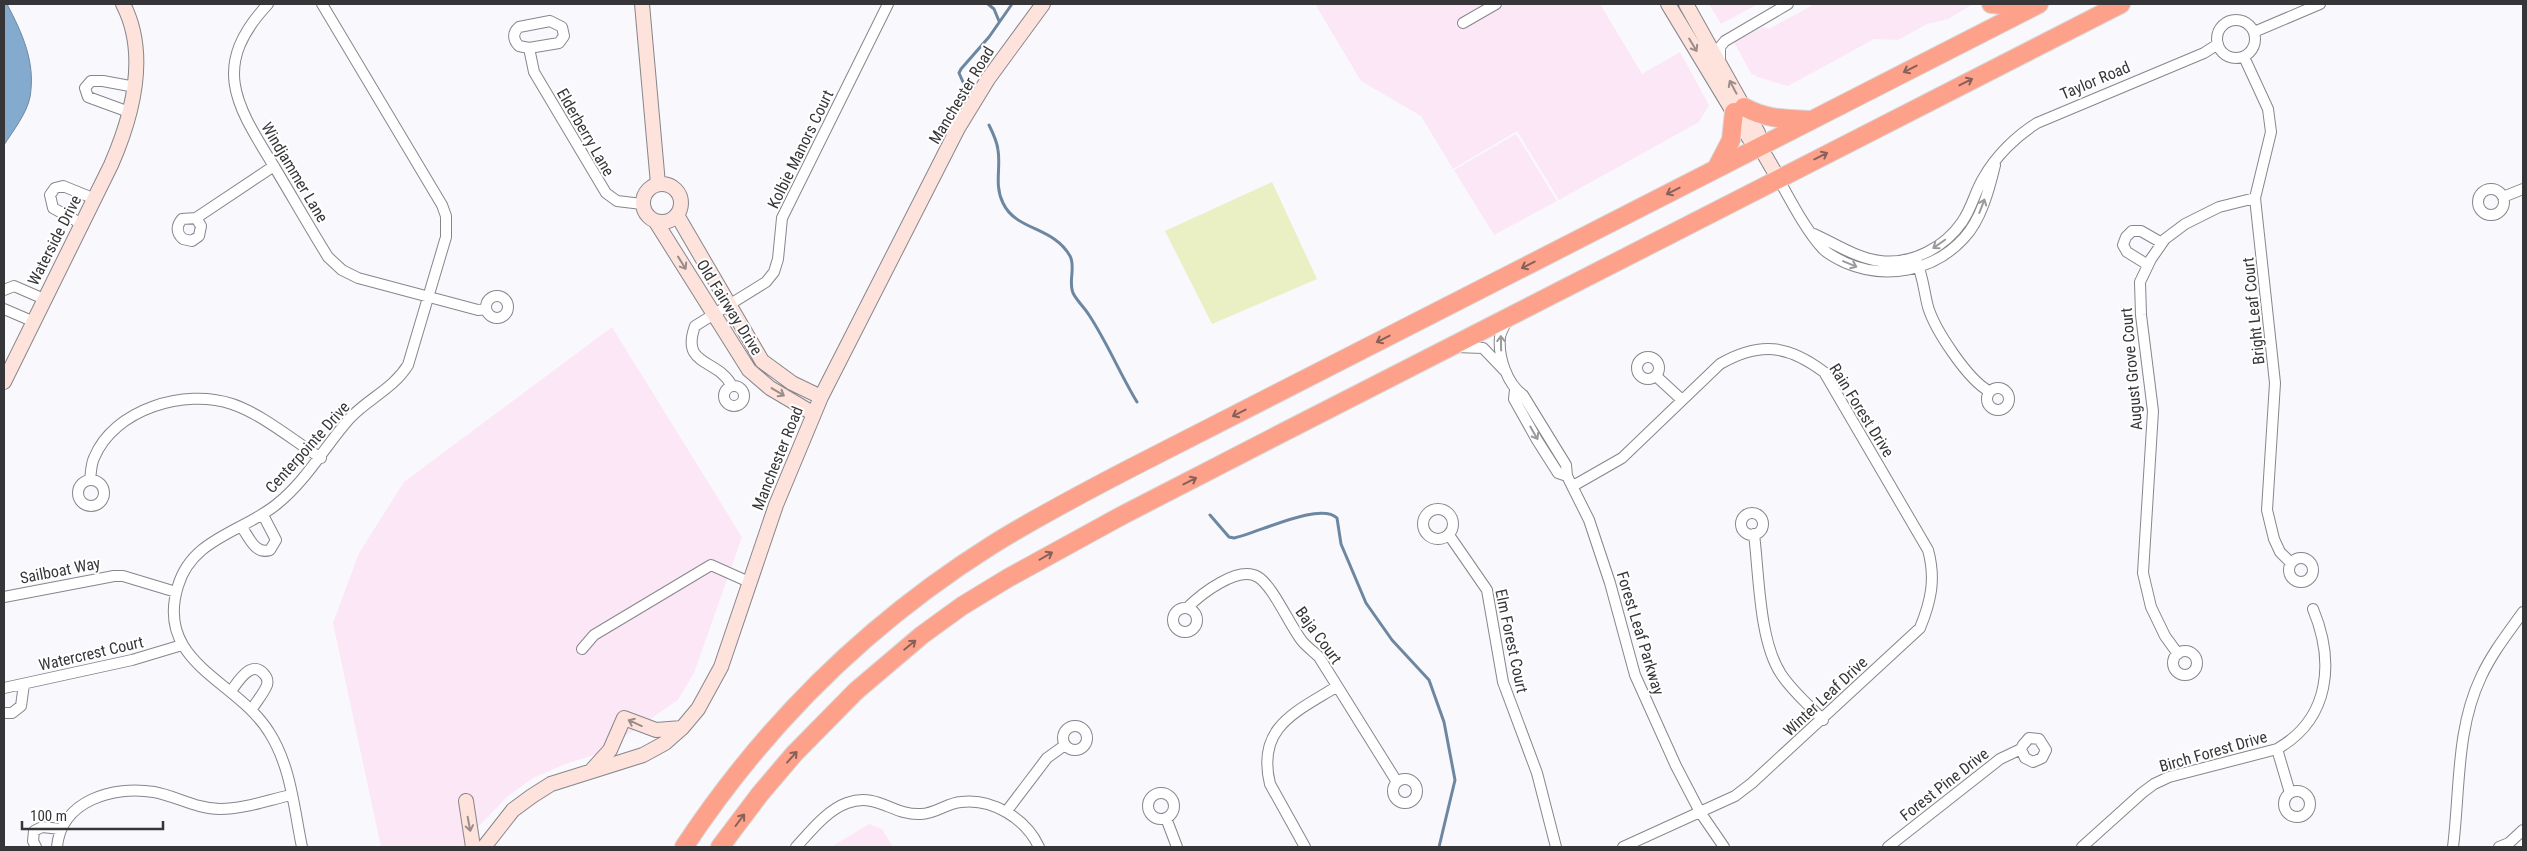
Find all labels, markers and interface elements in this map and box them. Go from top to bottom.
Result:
one-way arrow [1689,38,1699,52]
street label: Manchester Road [925,43,998,147]
street label: Taylor Road [2057,57,2133,104]
one-way arrow [1903,65,1918,75]
one-way arrow [1958,77,1973,86]
one-way arrow [1728,80,1738,95]
street label: Elderberry Lane [553,85,618,179]
street label: Kolbie Manors Court [764,87,837,211]
street label: Windjammer Lane [257,119,332,226]
one-way arrow [1814,151,1829,161]
one-way arrow [1665,186,1680,196]
street label: Waterside Drive [24,192,85,289]
one-way arrow [1978,199,1987,214]
one-way arrow [1933,239,1947,249]
one-way arrow [677,256,687,270]
street label: Old Fairway Drive [693,256,766,358]
street label: Bright Leaf Court [2238,256,2269,365]
one-way arrow [1842,260,1857,270]
one-way arrow [1521,261,1536,270]
street label: August Grove Court [2117,307,2146,431]
one-way arrow [1376,334,1391,344]
one-way arrow [1496,335,1506,351]
street label: Rain Forest Drive [1825,360,1898,461]
one-way arrow [770,388,784,398]
street label: Centerpointe Drive [261,398,353,497]
street label: Manchester Road [748,403,807,513]
one-way arrow [1232,409,1247,419]
one-way arrow [1529,426,1539,440]
one-way arrow [1182,476,1197,486]
one-way arrow [1038,551,1052,561]
street label: Sailboat Way [18,553,102,588]
street label: Forest Leaf Parkway [1613,569,1668,698]
street label: Elm Forest Court [1491,587,1532,695]
street label: Baja Court [1291,603,1346,668]
street label: Watercrest Court [37,632,145,675]
one-way arrow [903,640,916,651]
street label: Winter Leaf Drive [1779,653,1871,740]
one-way arrow [628,718,643,728]
street label: Birch Forest Drive [2157,727,2269,776]
street label: Forest Pine Drive [1896,744,1992,825]
one-way arrow [786,750,798,763]
scale bar [22,798,164,830]
text: 100 m [30,807,67,825]
one-way arrow [735,813,745,827]
one-way arrow [465,816,474,832]

